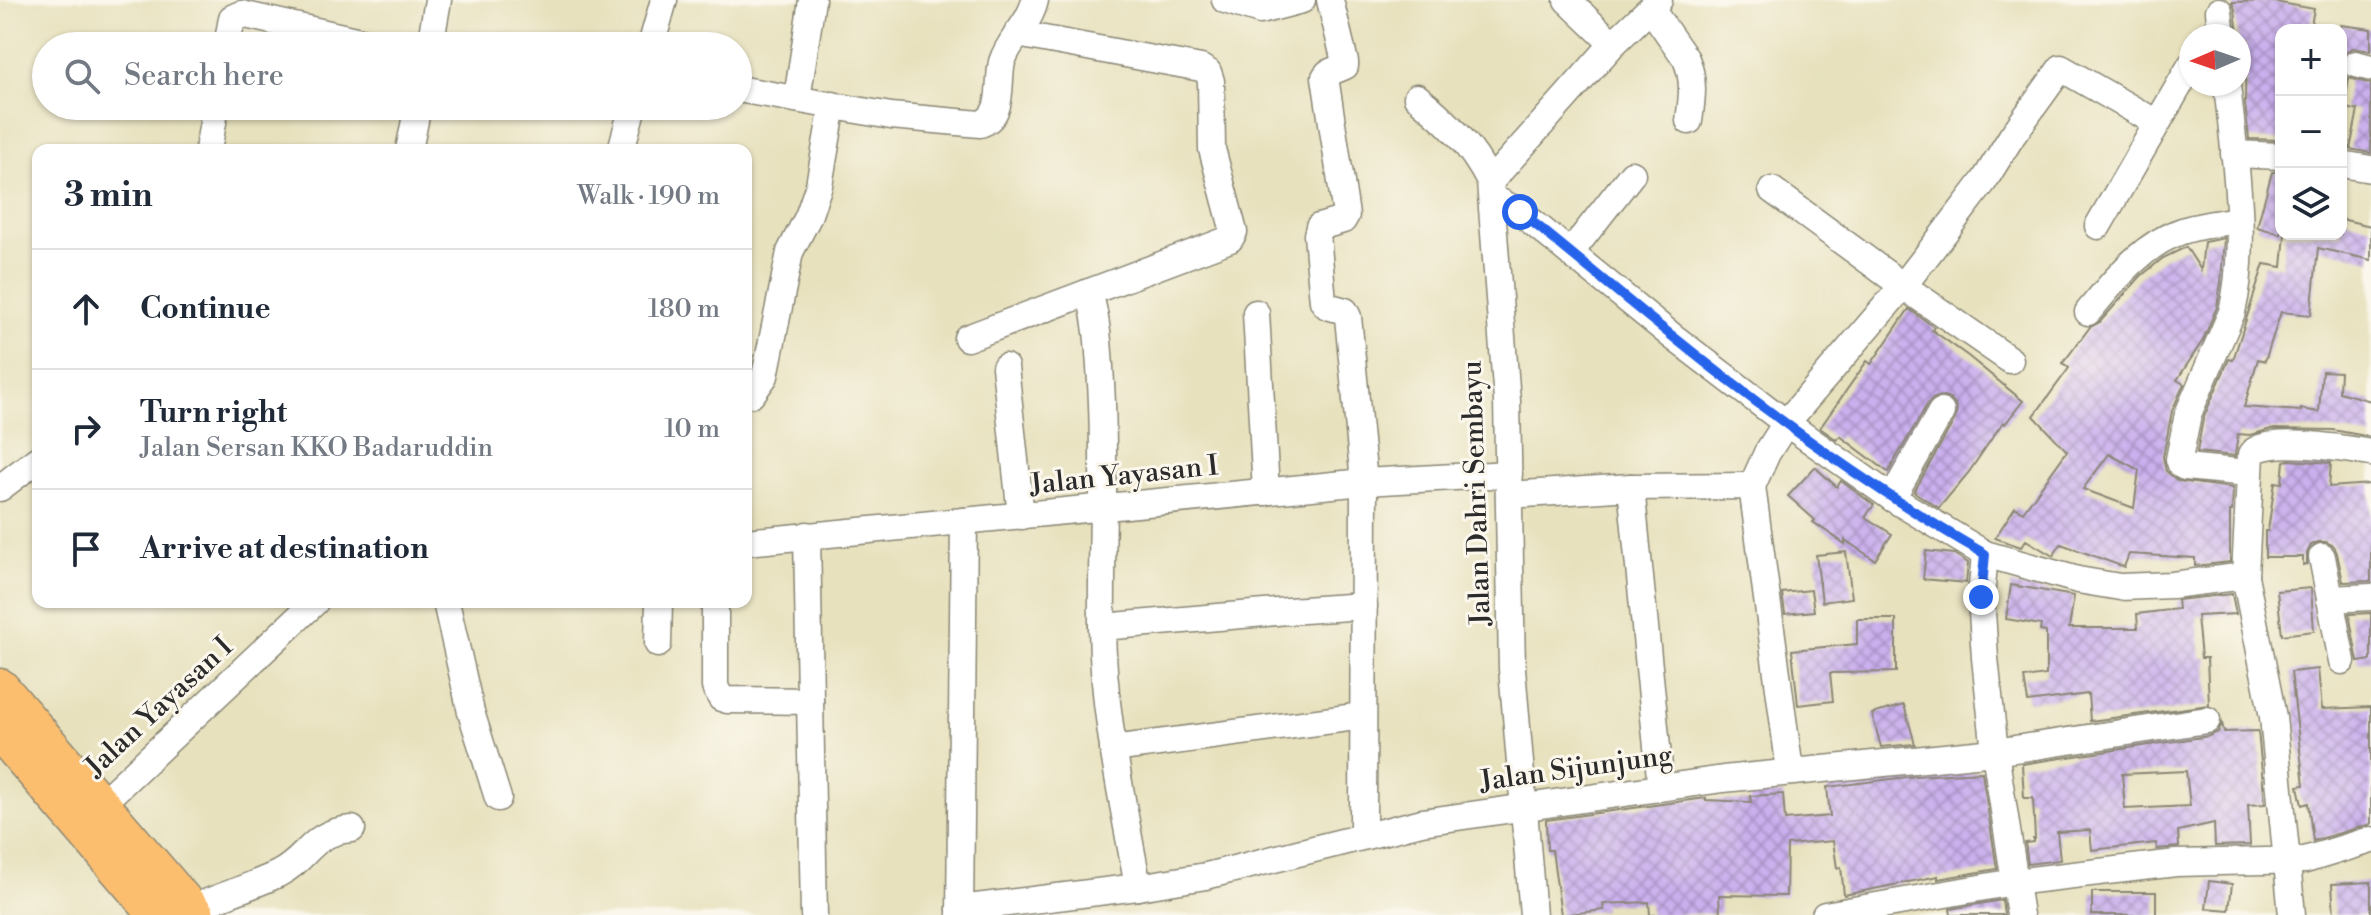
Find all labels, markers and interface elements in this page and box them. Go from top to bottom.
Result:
north arrow [2179,24,2251,96]
map controls [2275,24,2347,240]
button: + [2275,24,2347,96]
search box [32,32,752,120]
icon: search [60,54,104,98]
text: Search here [124,57,284,95]
button: − [2275,96,2347,168]
button: layers [2275,168,2347,240]
text: 3 min [64,175,153,217]
text: Walk · 190 m [577,180,720,212]
route start [1502,194,1538,230]
icon: ahead [64,287,108,331]
text: Continue [140,290,271,328]
text: 180 m [648,293,720,325]
street label: Jalan Dahri Sembayu [1454,360,1499,627]
text: Turn right [140,394,287,432]
icon: right [64,407,108,451]
text: 10 m [664,413,720,445]
text: Jalan Sersan KKO Badaruddin [140,432,493,464]
street label: Jalan Yayasan I [1027,448,1220,503]
icon: arrive [64,527,108,571]
text: Arrive at destination [140,530,429,568]
route end [1963,579,1999,615]
street label: Jalan Yayasan I [77,630,240,785]
street label: Jalan Sijunjung [1477,738,1675,799]

